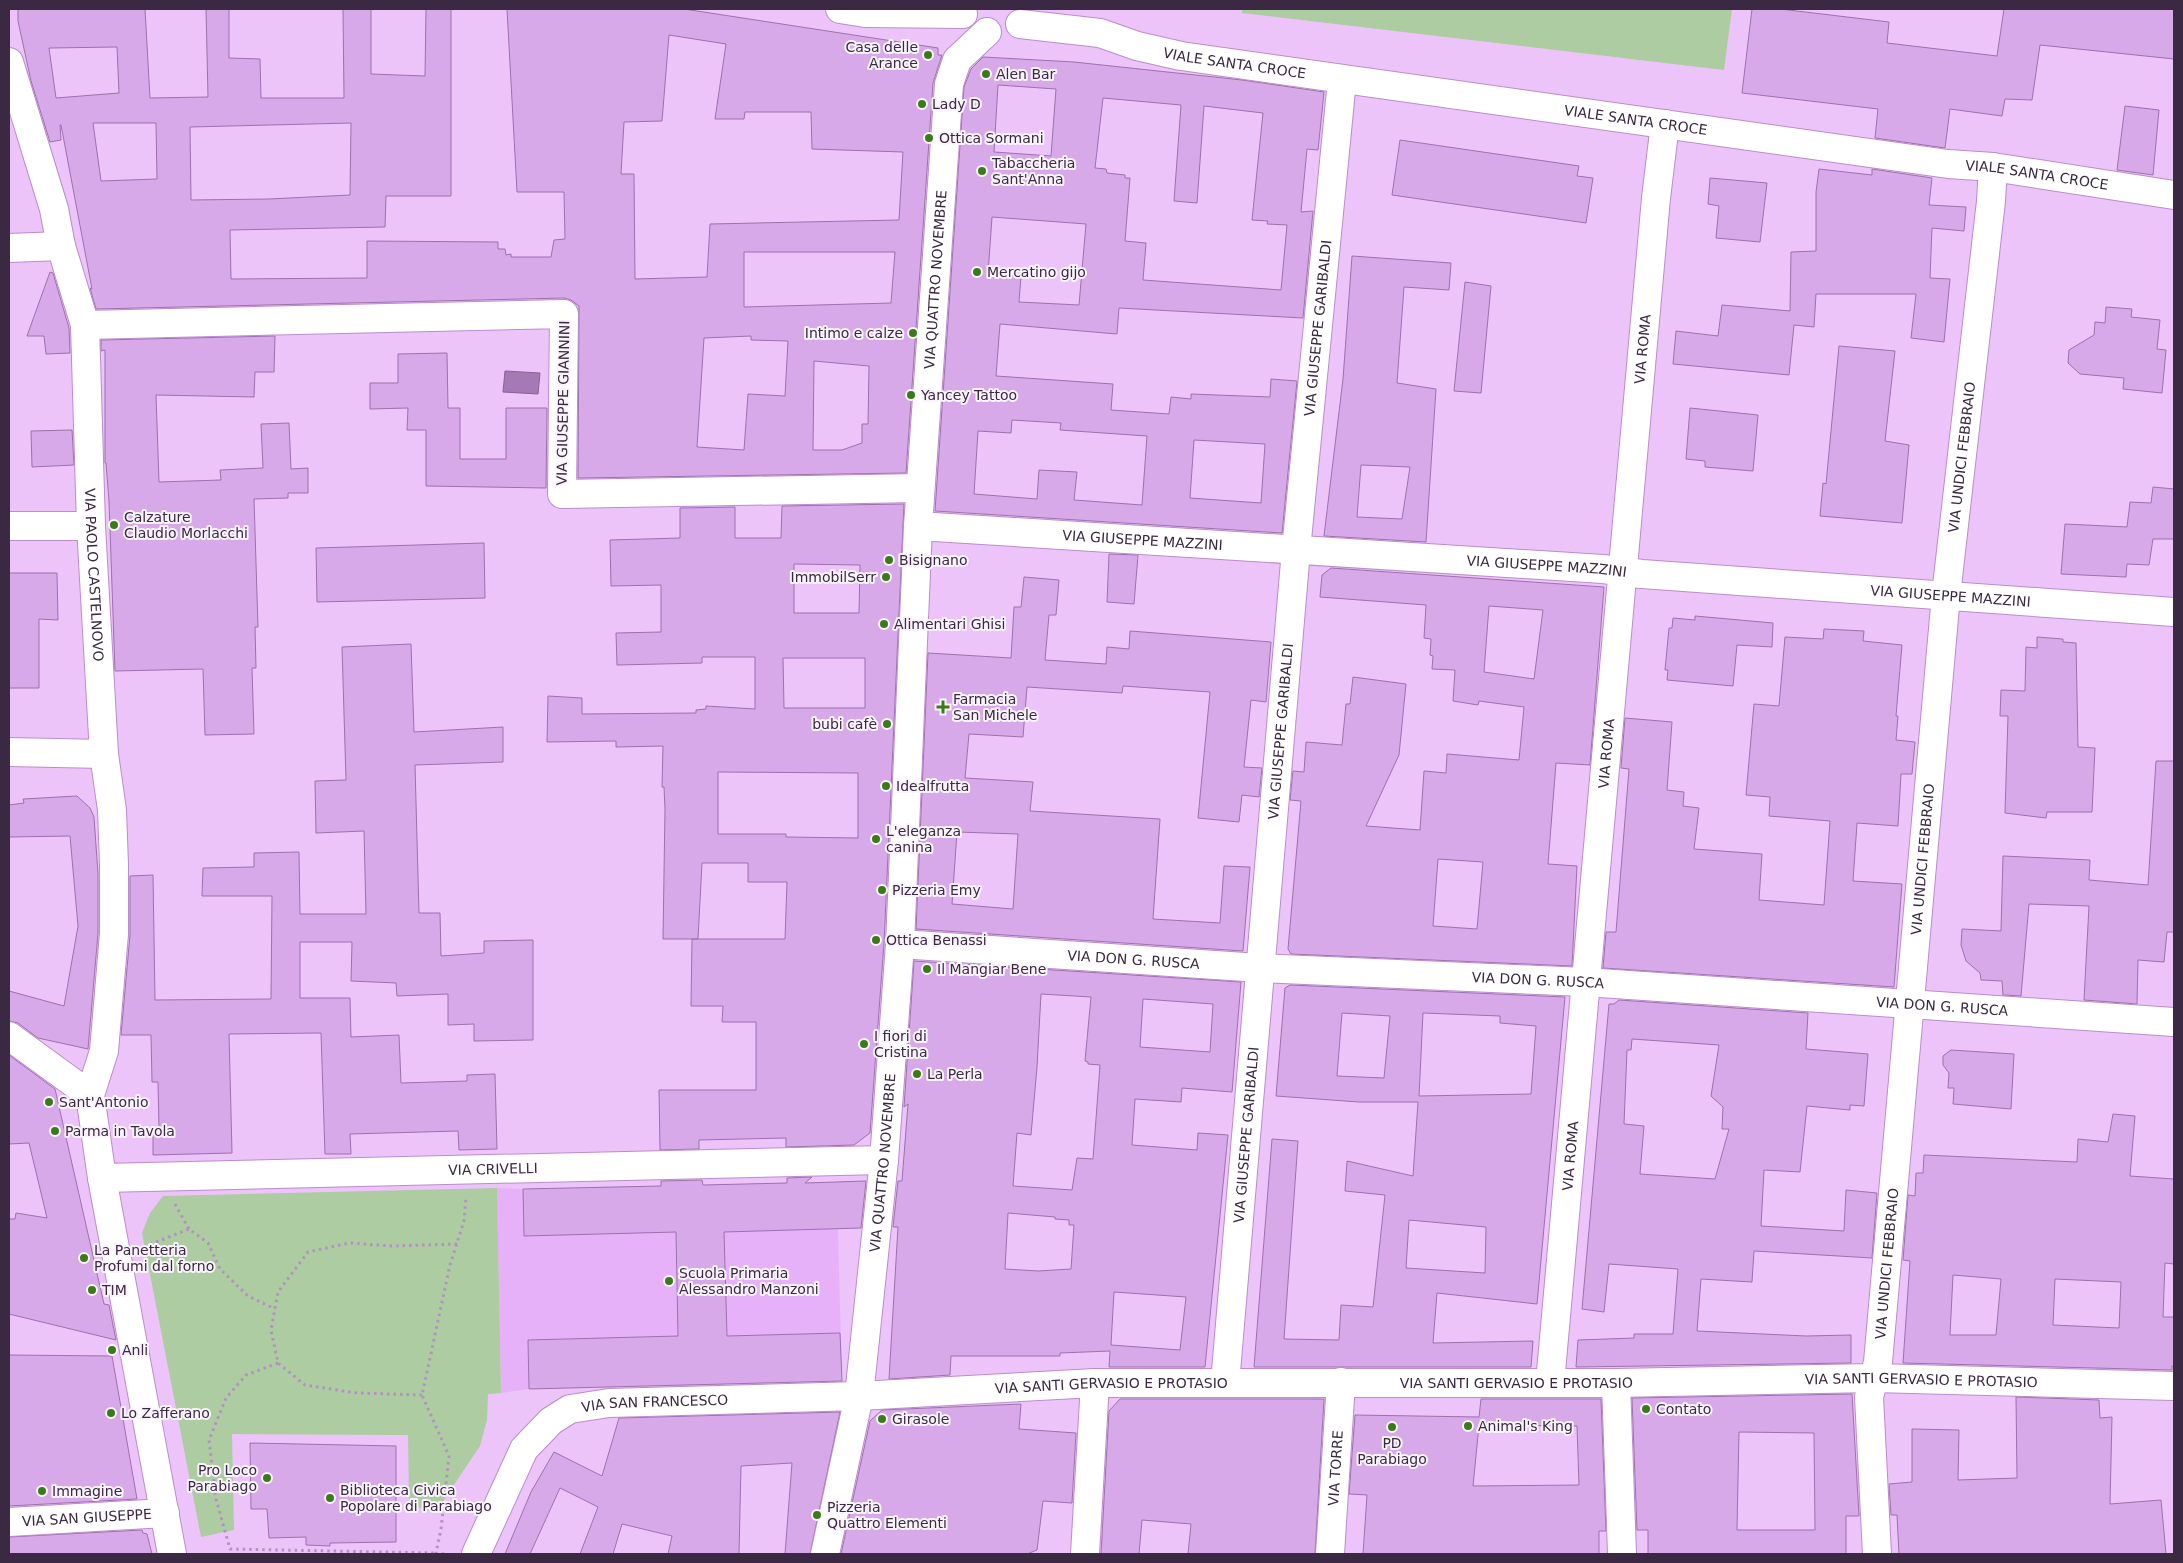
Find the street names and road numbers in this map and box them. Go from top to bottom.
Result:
street label: VIALE SANTA CROCE [1162,44,1307,82]
street label: VIALE SANTA CROCE [1563,102,1708,138]
street label: VIALE SANTA CROCE [1965,157,2110,193]
street label: VIA QUATTRO NOVEMBRE [921,189,950,370]
street label: VIA GIUSEPPE GARIBALDI [1301,239,1334,417]
street label: VIA ROMA [1631,313,1654,385]
street label: VIA GIUSEPPE GIANNINI [554,320,572,486]
street label: VIA UNDICI FEBBRAIO [1945,381,1978,534]
street label: VIA PAOLO CASTELNOVO [82,488,107,662]
street label: VIA GIUSEPPE MAZZINI [1062,527,1223,553]
street label: VIA GIUSEPPE MAZZINI [1466,552,1628,580]
street label: VIA GIUSEPPE MAZZINI [1870,582,2031,610]
street label: VIA GIUSEPPE GARIBALDI [1265,642,1296,820]
street label: VIA ROMA [1595,717,1617,789]
street label: VIA UNDICI FEBBRAIO [1908,783,1937,936]
street label: VIA DON G. RUSCA [1067,947,1201,972]
street label: VIA DON G. RUSCA [1471,969,1605,991]
street label: VIA DON G. RUSCA [1875,994,2009,1019]
street label: VIA GIUSEPPE GARIBALDI [1231,1046,1262,1224]
street label: VIA QUATTRO NOVEMBRE [866,1073,898,1253]
street label: VIA ROMA [1559,1120,1581,1192]
street label: VIA CRIVELLI [448,1160,538,1178]
street label: VIA UNDICI FEBBRAIO [1872,1187,1901,1340]
street label: VIA SANTI GERVASIO E PROTASIO [1804,1370,2038,1390]
street label: VIA SANTI GERVASIO E PROTASIO [994,1375,1228,1397]
street label: VIA SANTI GERVASIO E PROTASIO [1400,1375,1633,1391]
street label: VIA SAN FRANCESCO [580,1392,728,1415]
street label: VIA TORRE [1325,1430,1346,1506]
street label: VIA SAN GIUSEPPE [21,1506,152,1529]

